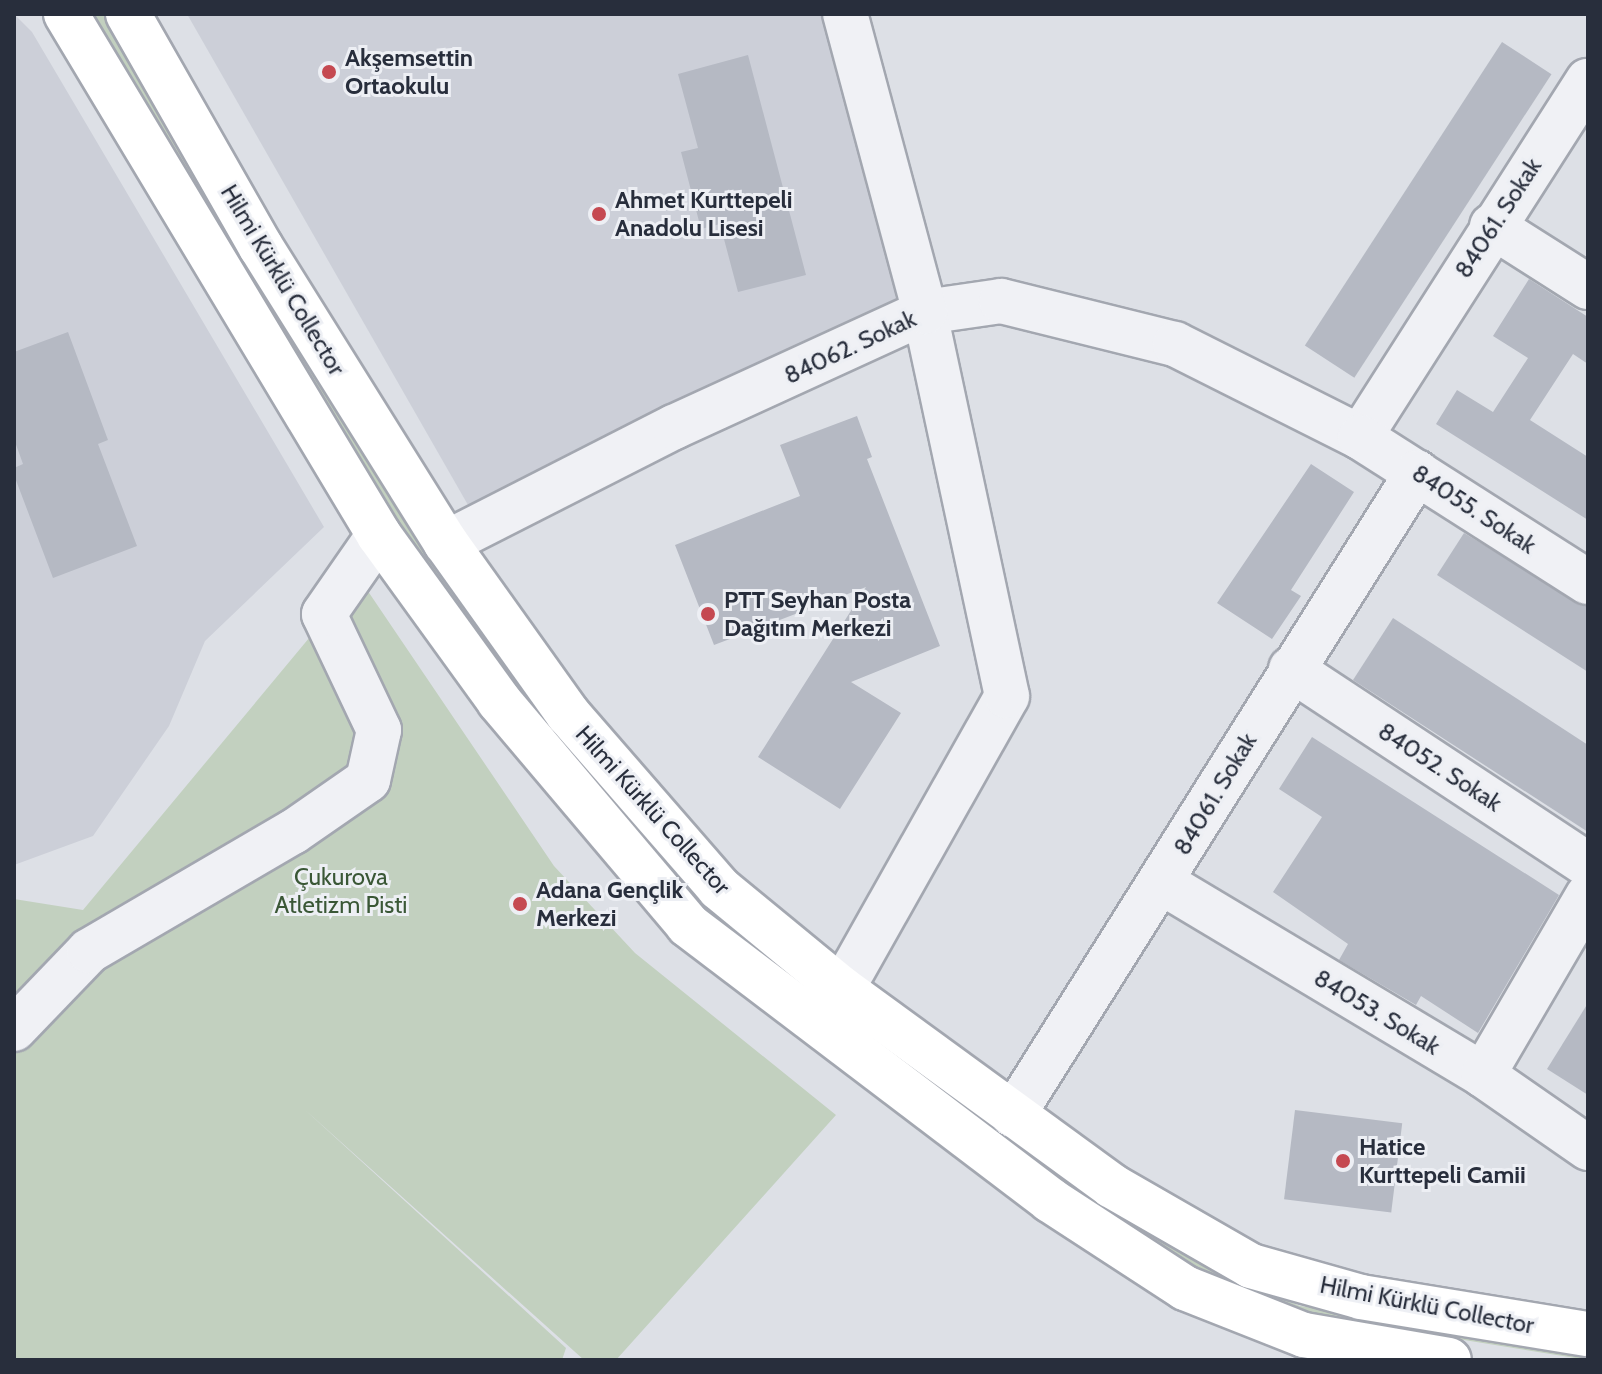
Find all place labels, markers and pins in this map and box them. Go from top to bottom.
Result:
place label: Akşemsettin Ortaokulu [345,44,473,100]
marker: Akşemsettin Ortaokulu [320,63,338,81]
place label: Ahmet Kurttepeli Anadolu Lisesi [615,186,793,242]
marker: Ahmet Kurttepeli Anadolu Lisesi [590,205,608,223]
place label: PTT Seyhan Posta Dağıtım Merkezi [724,586,911,642]
marker: PTT Seyhan Posta Dağıtım Merkezi [699,605,717,623]
place label: Adana Gençlik Merkezi [536,876,683,932]
marker: Adana Gençlik Merkezi [511,895,529,913]
place label: Hatice Kurttepeli Camii [1359,1133,1526,1189]
marker: Hatice Kurttepeli Camii [1334,1152,1352,1170]

